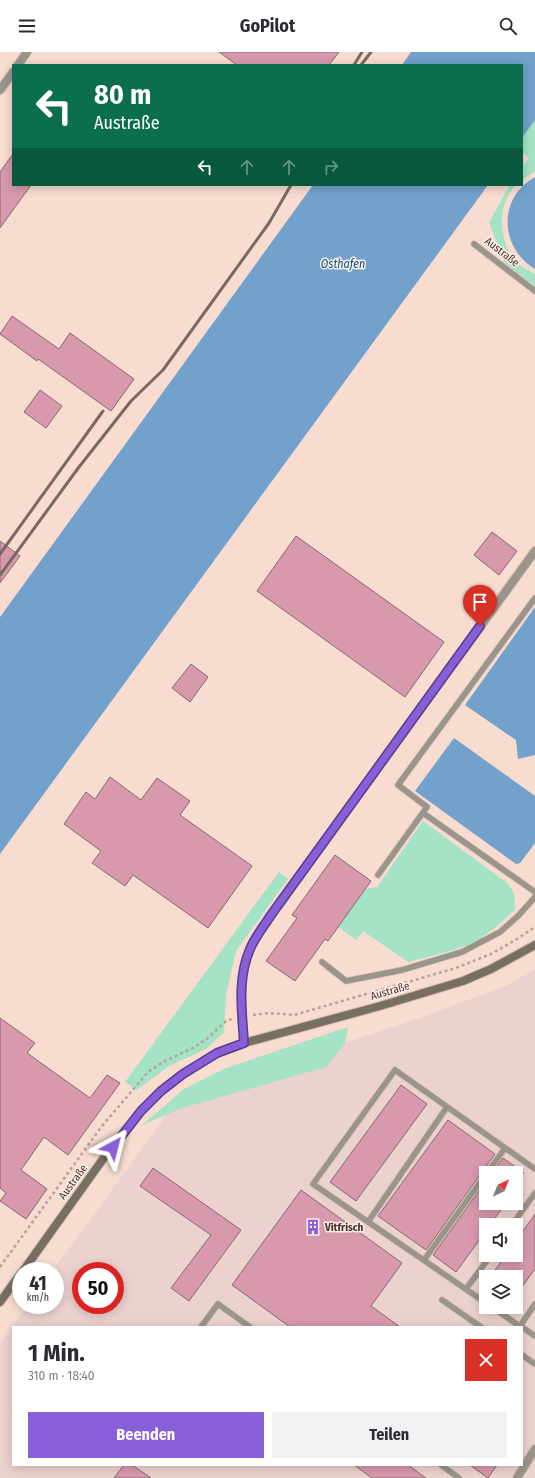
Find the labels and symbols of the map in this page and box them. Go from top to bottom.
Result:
street label: Austraße [482,235,522,269]
water label: Osthafen [321,257,365,271]
pin [463,585,497,626]
street label: Austraße [369,979,411,1003]
position arrow [92,1126,134,1168]
street label: Austraße [56,1162,90,1202]
north arrow [479,1166,523,1210]
building icon: Vitfrisch [304,1218,322,1236]
place label: Vitfrisch [324,1221,364,1234]
speed limit sign: 50 [72,1262,124,1314]

